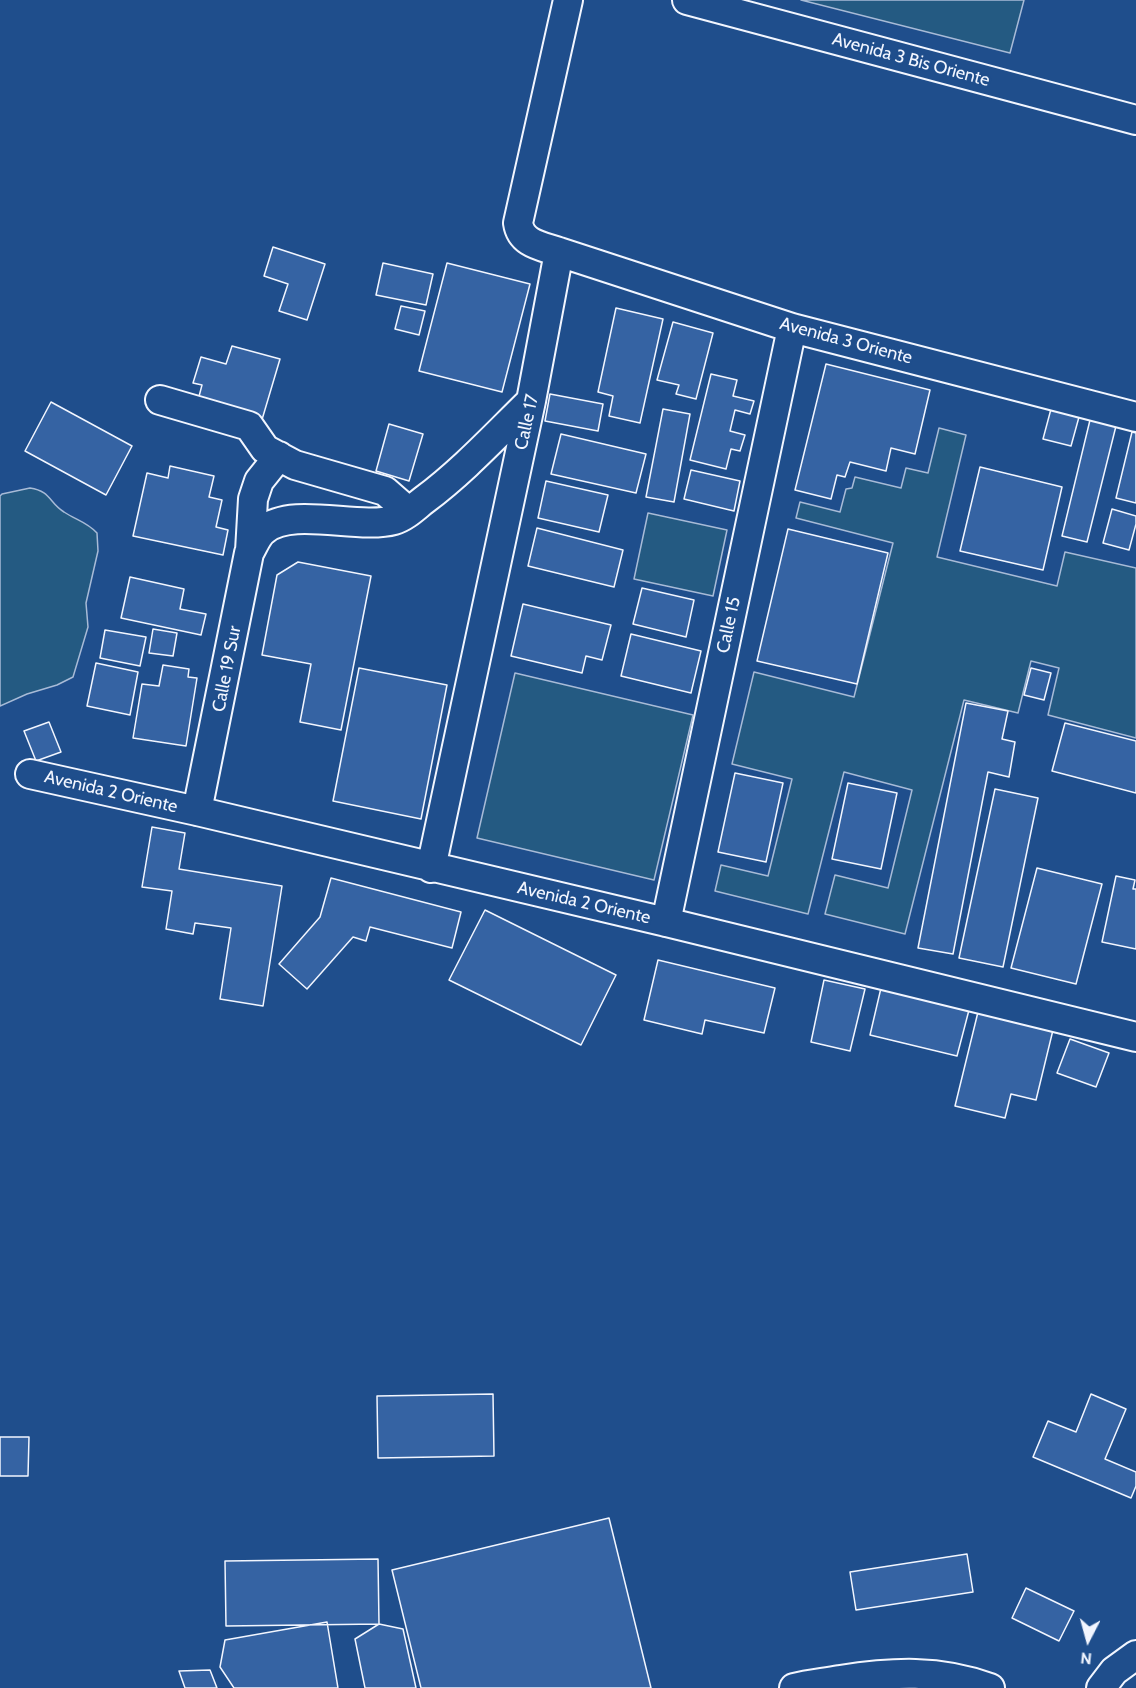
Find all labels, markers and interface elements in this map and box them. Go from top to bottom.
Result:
street label: Avenida 3 Bis Oriente [830,29,992,91]
street label: Avenida 3 Oriente [777,313,915,369]
street label: Calle 17 [511,392,543,452]
street label: Calle 15 [713,595,745,655]
street label: Calle 19 Sur [208,624,246,714]
street label: Avenida 2 Oriente [42,766,180,818]
street label: Avenida 2 Oriente [515,877,653,929]
north arrow [1058,1610,1118,1670]
text: N [1079,1648,1093,1668]

